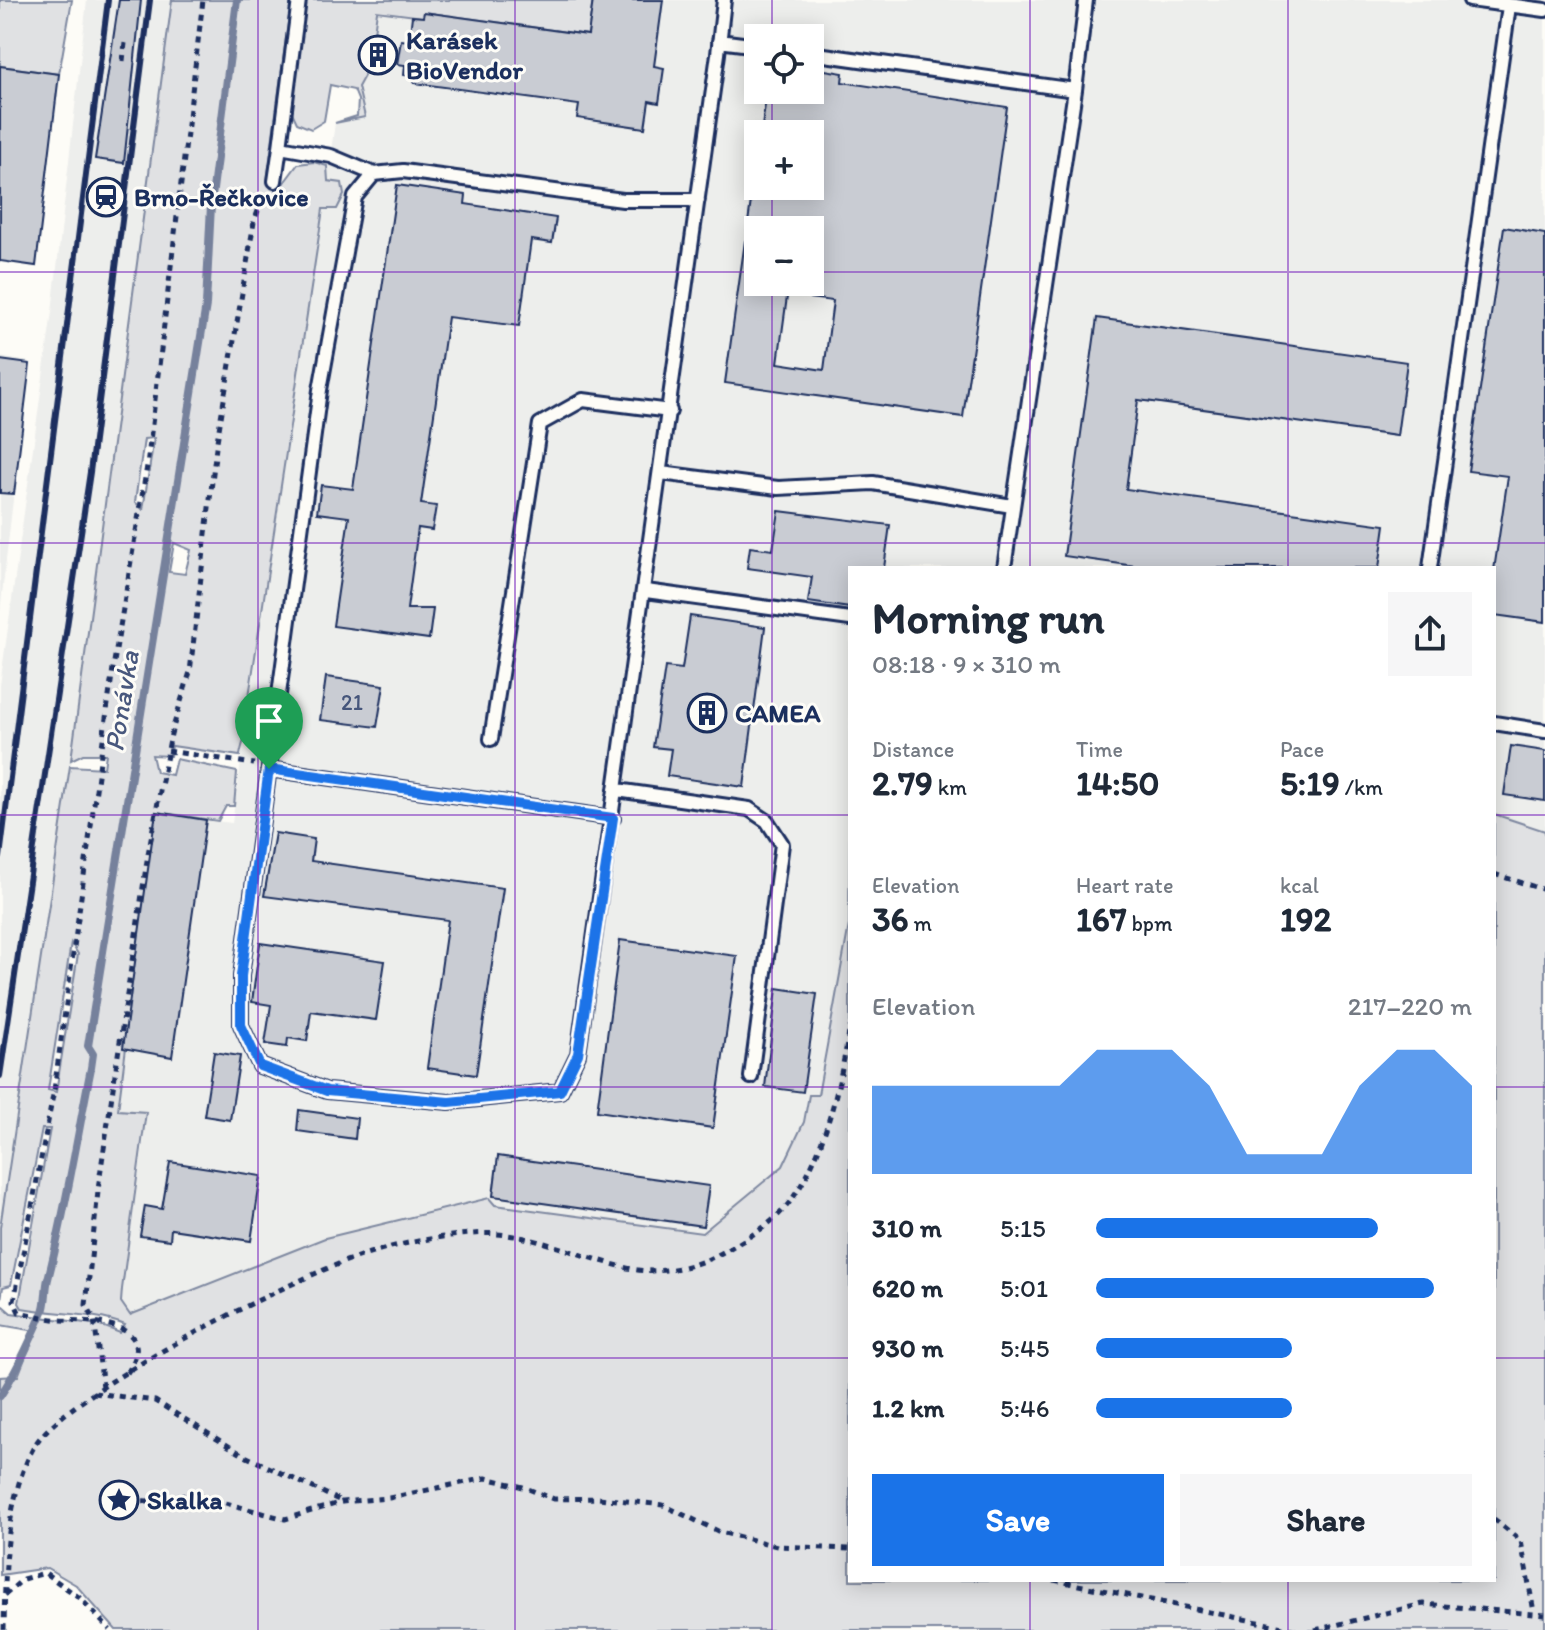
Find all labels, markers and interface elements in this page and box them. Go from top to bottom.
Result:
place label: Karásek BioVendor [406,24,523,86]
map controls [744,24,824,296]
button: locate [744,24,824,104]
building icon: Karásek BioVendor [357,34,399,76]
button: + [744,120,824,200]
station icon: Brno-Řečkovice [85,176,127,218]
place label: Brno-Řečkovice [134,181,309,213]
button: − [744,216,824,296]
text: Morning run [872,591,1105,644]
button: share [1388,592,1472,676]
water label: Ponávka [96,647,146,754]
text: 08:18 · 9 × 310 m [872,648,1061,680]
pin [235,687,303,769]
house number: 21 [341,689,363,716]
building icon: CAMEA [686,692,728,734]
place label: CAMEA [735,697,821,729]
icon: arrive [247,699,291,743]
text: Distance [872,736,954,763]
text: Time [1076,736,1123,763]
text: Pace [1280,736,1324,763]
text: 2.79 [872,763,933,804]
text: 14:50 [1076,763,1159,804]
text: 5:19 [1280,763,1340,804]
text: km [933,774,967,801]
text: /km [1340,774,1383,801]
text: Elevation [872,872,959,899]
text: Heart rate [1076,872,1173,899]
text: kcal [1280,872,1319,899]
text: 36 [872,899,909,940]
text: 167 [1076,899,1127,940]
text: 192 [1280,899,1331,940]
text: m [909,910,932,937]
text: bpm [1127,910,1172,937]
text: Elevation [872,990,975,1022]
text: 217–220 m [1348,990,1472,1022]
text: 310 m [872,1212,942,1244]
text: 5:15 [1000,1212,1046,1244]
text: 620 m [872,1272,943,1304]
text: 5:01 [1000,1272,1048,1304]
text: 930 m [872,1332,944,1364]
text: 5:45 [1000,1332,1049,1364]
text: 1.2 km [872,1392,944,1424]
text: 5:46 [1000,1392,1049,1424]
button: Save [872,1474,1164,1566]
button: Share [1180,1474,1472,1566]
place icon: Skalka [98,1479,140,1521]
place label: Skalka [147,1484,222,1516]

